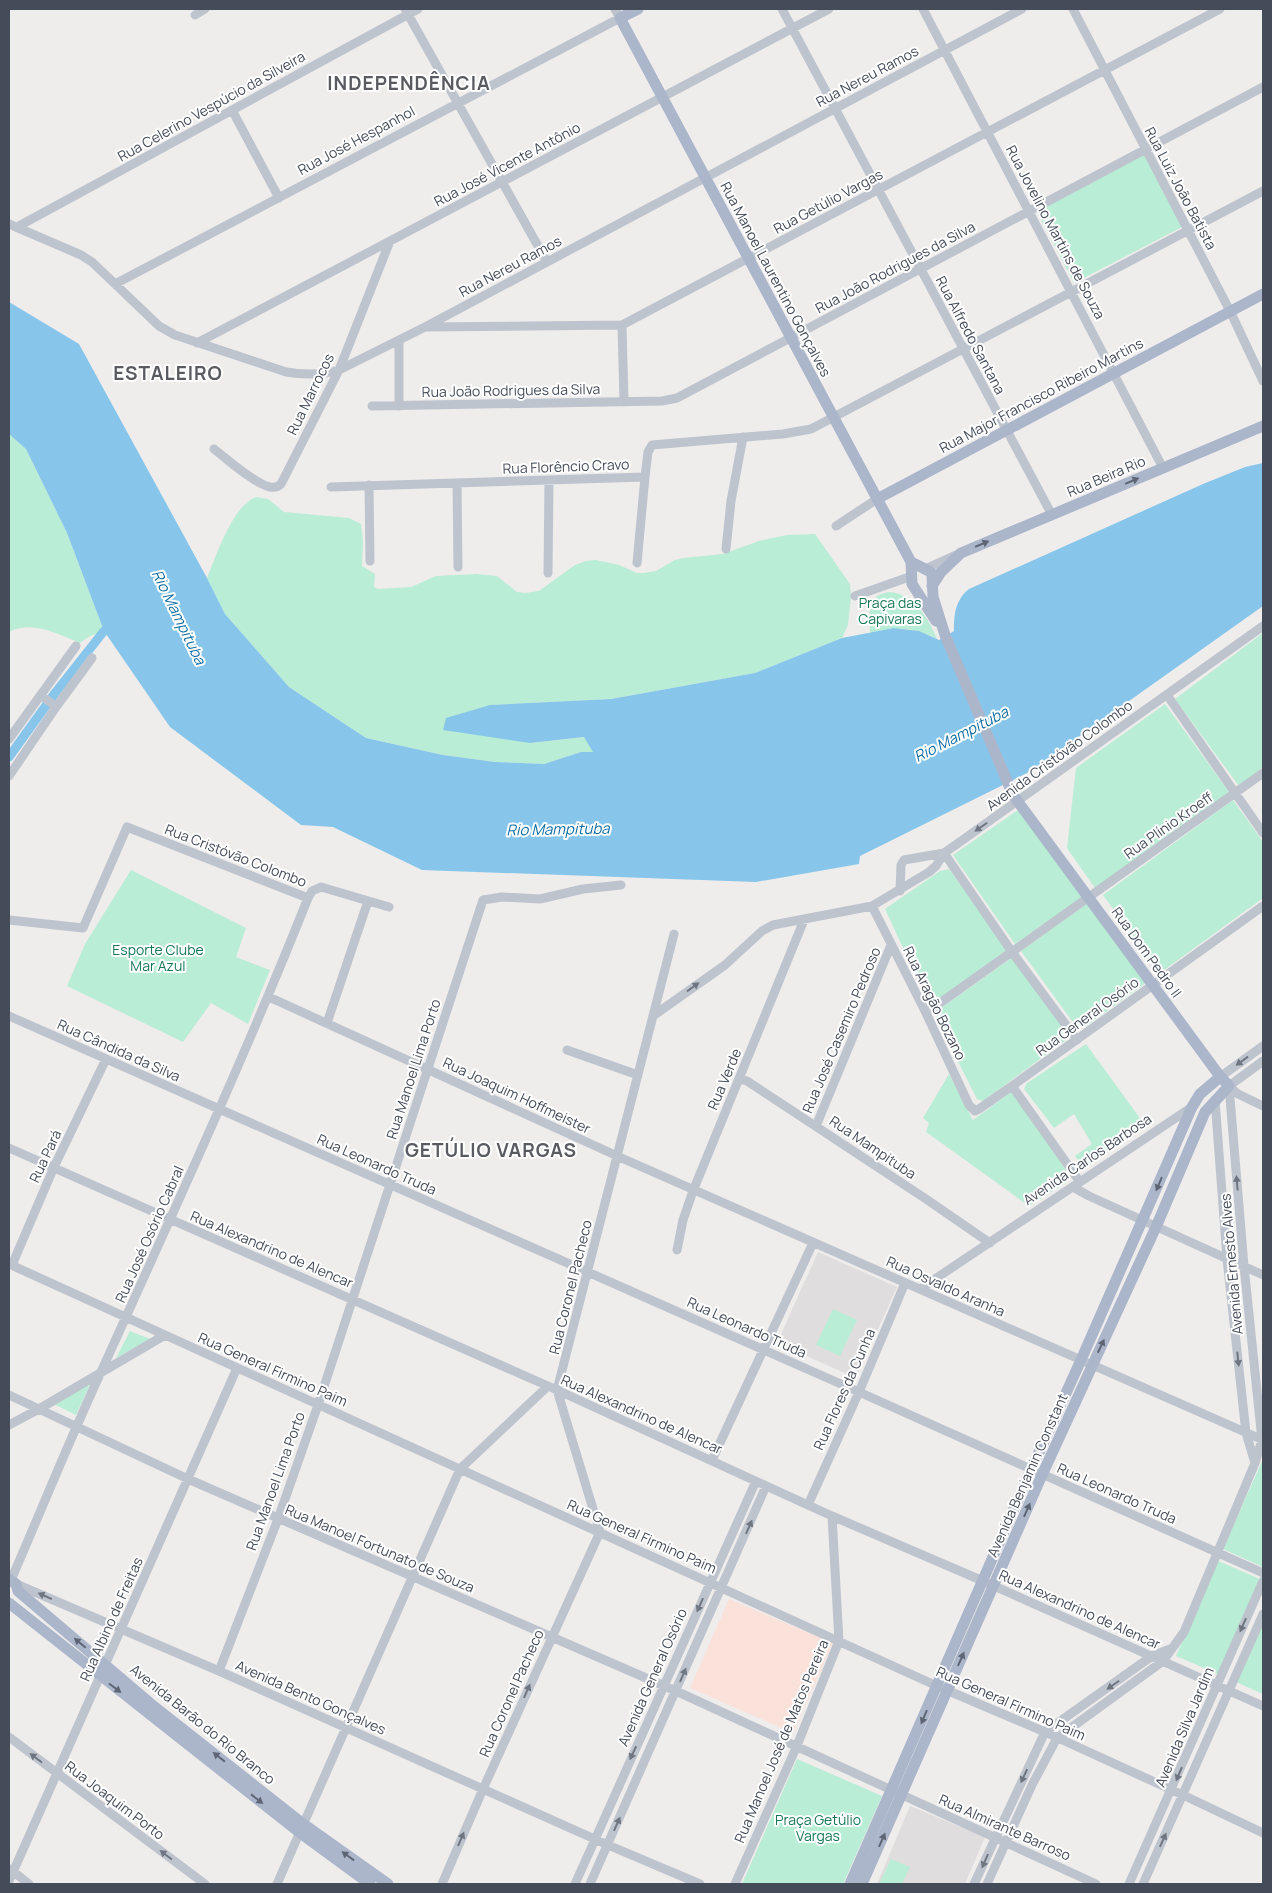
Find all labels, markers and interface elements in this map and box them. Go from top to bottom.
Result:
street label: Rua Nereu Ramos [812,41,922,111]
street label: Rua Celerino Vespúcio da Silveira [114,46,308,166]
district label: INDEPENDÊNCIA [327,70,491,96]
street label: Rua José Hespanhol [294,101,418,179]
street label: Rua José Vicente Antônio [431,117,583,211]
street label: Rua Luiz João Batista [1141,123,1221,253]
street label: Rua Jovelino Martins de Souza [1002,142,1110,322]
street label: Rua Getúlio Vargas [770,164,886,238]
street label: Rua Manoel Laurentino Gonçalves [716,178,836,380]
street label: Rua João Rodrigues da Silva [812,217,978,317]
street label: Rua Nereu Ramos [455,231,565,301]
street label: Rua Alfredo Santana [932,272,1010,398]
street label: Rua Major Francisco Ribeiro Martins [936,333,1146,457]
street label: Rua Marrocos [282,350,338,438]
district label: ESTALEIRO [113,360,223,386]
street label: Rua João Rodrigues da Silva [422,379,600,401]
street label: Rua Beira Rio [1064,451,1148,501]
street label: Rua Florêncio Cravo [502,454,630,478]
one-way arrow [1125,477,1139,485]
one-way arrow [975,540,989,548]
water label: Rio Mampituba [147,566,211,668]
park label: Praça das Capivaras [858,593,922,628]
street label: Avenida Cristóvão Colombo [982,695,1136,815]
water label: Rio Mampituba [910,701,1012,767]
street label: Rua Plínio Kroeff [1120,787,1217,863]
water label: Rio Mampituba [506,818,610,840]
street label: Rua Cristóvão Colombo [162,819,310,891]
one-way arrow [974,822,988,832]
street label: Rua Dom Pedro II [1108,903,1186,1001]
park label: Esporte Clube Mar Azul [112,940,204,975]
street label: Rua Aragão Bozano [899,943,971,1063]
street label: Rua José Casemiro Pedroso [797,944,885,1116]
street label: Rua General Osório [1032,972,1142,1060]
one-way arrow [686,982,700,992]
street label: Rua Manoel Lima Porto [381,997,445,1141]
street label: Rua Cândida da Silva [55,1014,183,1086]
street label: Rua Verde [703,1045,745,1113]
street label: Rua Joaquim Hoffmeister [440,1052,594,1138]
one-way arrow [1235,1056,1249,1066]
street label: Avenida Carlos Barbosa [1019,1109,1155,1209]
street label: Rua Mampituba [826,1111,920,1183]
street label: Rua Pará [25,1127,65,1185]
street label: Rua Leonardo Truda [314,1129,440,1199]
district label: GETÚLIO VARGAS [405,1137,577,1163]
street label: Rua José Osório Cabral [110,1163,188,1305]
one-way arrow [1233,1174,1241,1190]
one-way arrow [1154,1177,1162,1191]
street label: Avenida Ernesto Alves [1215,1193,1247,1335]
street label: Rua Alexandrino de Alencar [188,1206,356,1292]
street label: Rua Coronel Pacheco [544,1218,596,1356]
street label: Rua Osvaldo Aranha [884,1251,1008,1321]
street label: Rua Leonardo Truda [684,1292,810,1362]
street label: Rua Flores da Cunha [809,1325,879,1453]
street label: Rua General Firmino Paim [195,1327,351,1411]
one-way arrow [1098,1339,1106,1353]
one-way arrow [1234,1352,1242,1368]
street label: Rua Alexandrino de Alencar [558,1370,726,1458]
street label: Avenida Benjamin Constant [982,1390,1072,1560]
street label: Rua Manoel Lima Porto [241,1409,309,1553]
street label: Rua Leonardo Truda [1054,1458,1180,1528]
street label: Rua General Firmino Paim [564,1494,720,1578]
street label: Rua Manoel Fortunato de Souza [282,1499,478,1597]
one-way arrow [1023,1503,1031,1517]
one-way arrow [745,1520,753,1534]
street label: Rua Albino de Freitas [75,1554,147,1684]
street label: Rua Alexandrino de Alencar [996,1565,1164,1653]
one-way arrow [38,1592,52,1600]
one-way arrow [695,1598,703,1612]
street label: Avenida General Osório [613,1605,691,1749]
one-way arrow [1239,1618,1247,1632]
street label: Rua Coronel Pacheco [474,1626,548,1760]
street label: Rua Manoel José de Matos Pereira [729,1636,833,1846]
one-way arrow [74,1638,86,1649]
one-way arrow [958,1652,966,1666]
street label: Avenida Bento Gonçalves [233,1655,389,1739]
street label: Avenida Barão do Rio Branco [127,1660,279,1788]
street label: Rua General Firmino Paim [933,1661,1089,1745]
street label: Avenida Silva Jardim [1150,1664,1218,1790]
one-way arrow [679,1668,687,1682]
one-way arrow [1106,1680,1119,1690]
one-way arrow [109,1683,122,1693]
one-way arrow [523,1684,531,1698]
one-way arrow [920,1710,928,1724]
one-way arrow [629,1746,637,1760]
one-way arrow [30,1752,43,1763]
one-way arrow [212,1752,226,1762]
street label: Rua Joaquim Porto [61,1756,169,1844]
one-way arrow [1174,1767,1182,1781]
one-way arrow [1020,1769,1028,1783]
street label: Rua Almirante Barroso [936,1789,1074,1865]
one-way arrow [250,1794,263,1805]
park label: Praça Getúlio Vargas [775,1810,861,1845]
one-way arrow [614,1817,622,1831]
one-way arrow [458,1832,466,1846]
one-way arrow [878,1833,886,1847]
one-way arrow [1159,1833,1167,1847]
one-way arrow [159,1850,173,1860]
one-way arrow [341,1851,355,1861]
one-way arrow [980,1854,988,1868]

